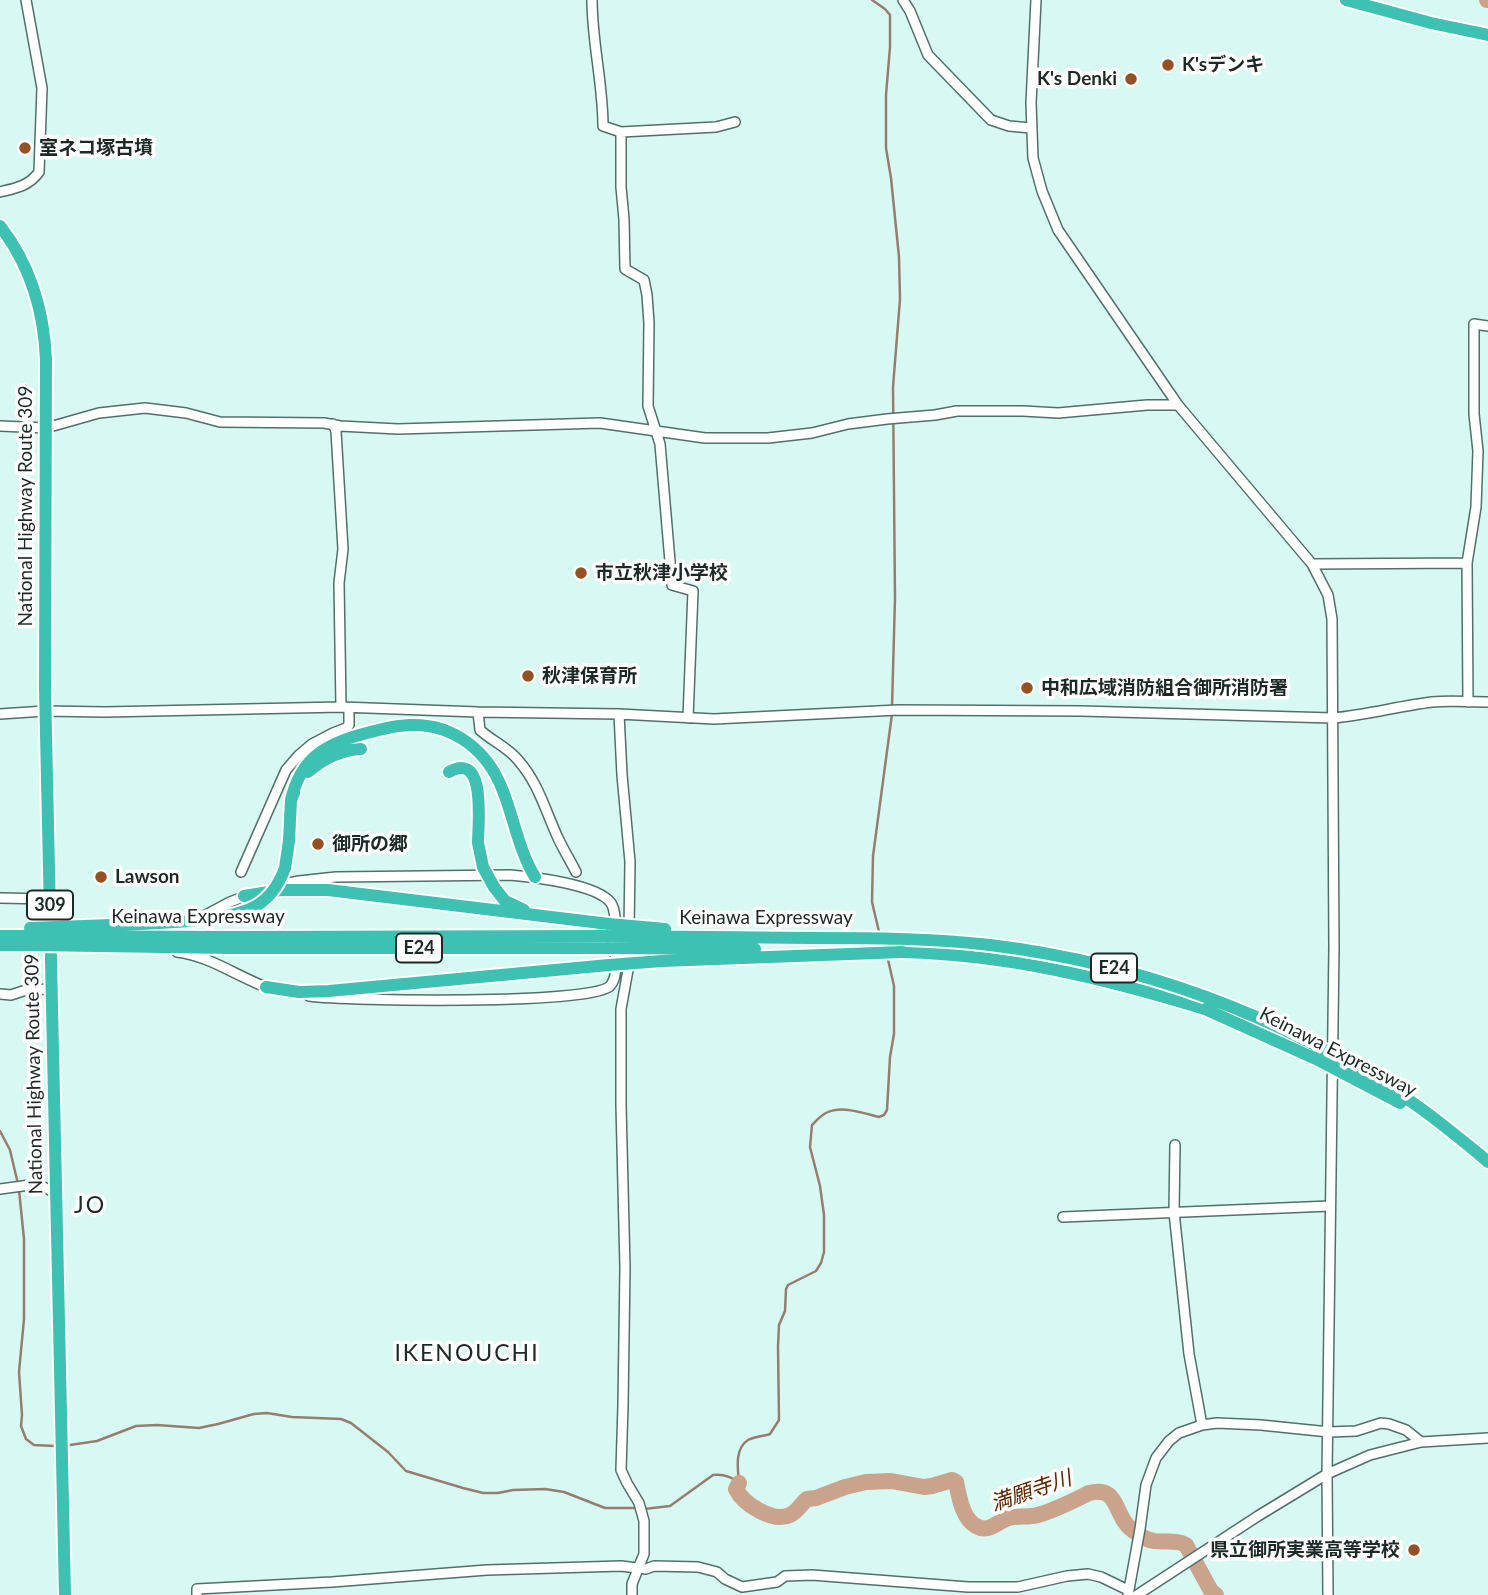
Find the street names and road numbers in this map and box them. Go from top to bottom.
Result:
street label: National Highway Route 309 [15,386,37,626]
road number: 309 [27,890,73,920]
street label: Keinawa Expressway [111,906,285,928]
street label: Keinawa Expressway [679,907,853,929]
road number: E24 [396,933,442,962]
street label: National Highway Route 309 [21,953,47,1195]
road number: E24 [1091,953,1137,982]
street label: Keinawa Expressway [1256,1002,1420,1102]

